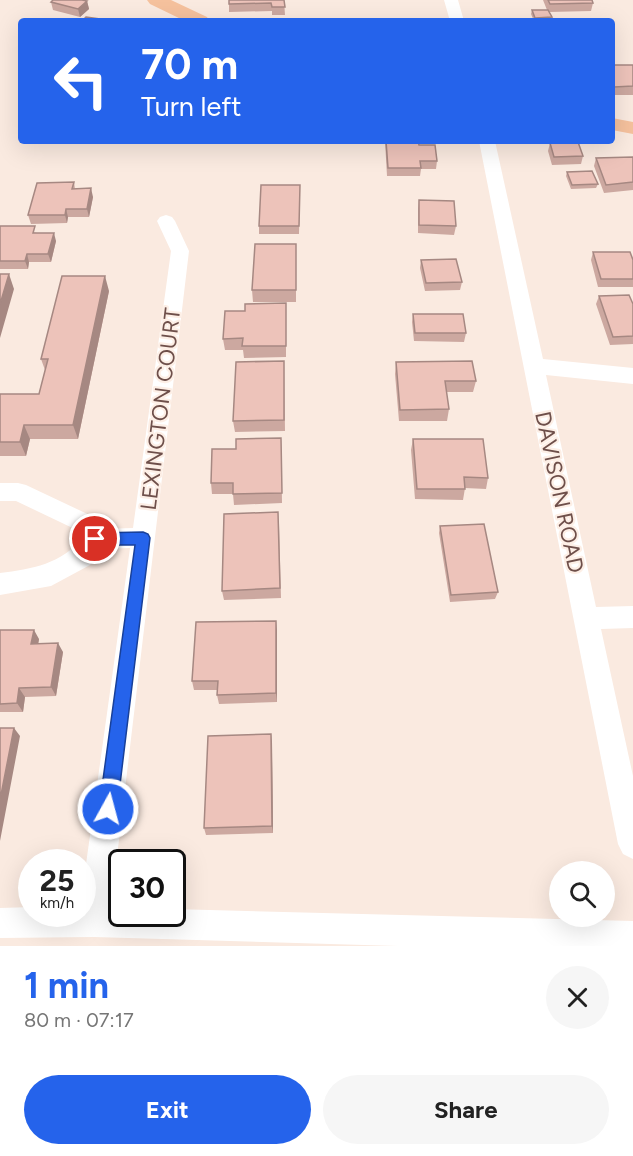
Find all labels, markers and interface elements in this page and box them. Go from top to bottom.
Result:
text: 70 m [141,39,238,90]
icon: left [42,42,120,120]
text: Turn left [141,90,241,123]
street label: LEXINGTON COURT [135,306,186,512]
street label: DAVISON ROAD [529,409,590,575]
pin [69,513,120,564]
icon: arrive [78,522,111,555]
position arrow [76,777,140,841]
speed limit sign: 30 [108,849,186,927]
map controls [549,861,615,927]
button: search [549,861,615,927]
text: 25 [40,862,74,899]
text: km/h [40,894,74,912]
text: 1 min [24,964,109,1007]
button: close [546,966,609,1029]
text: 80 m · 07:17 [24,1008,134,1032]
button: Exit [24,1075,311,1144]
button: Share [323,1075,609,1144]

